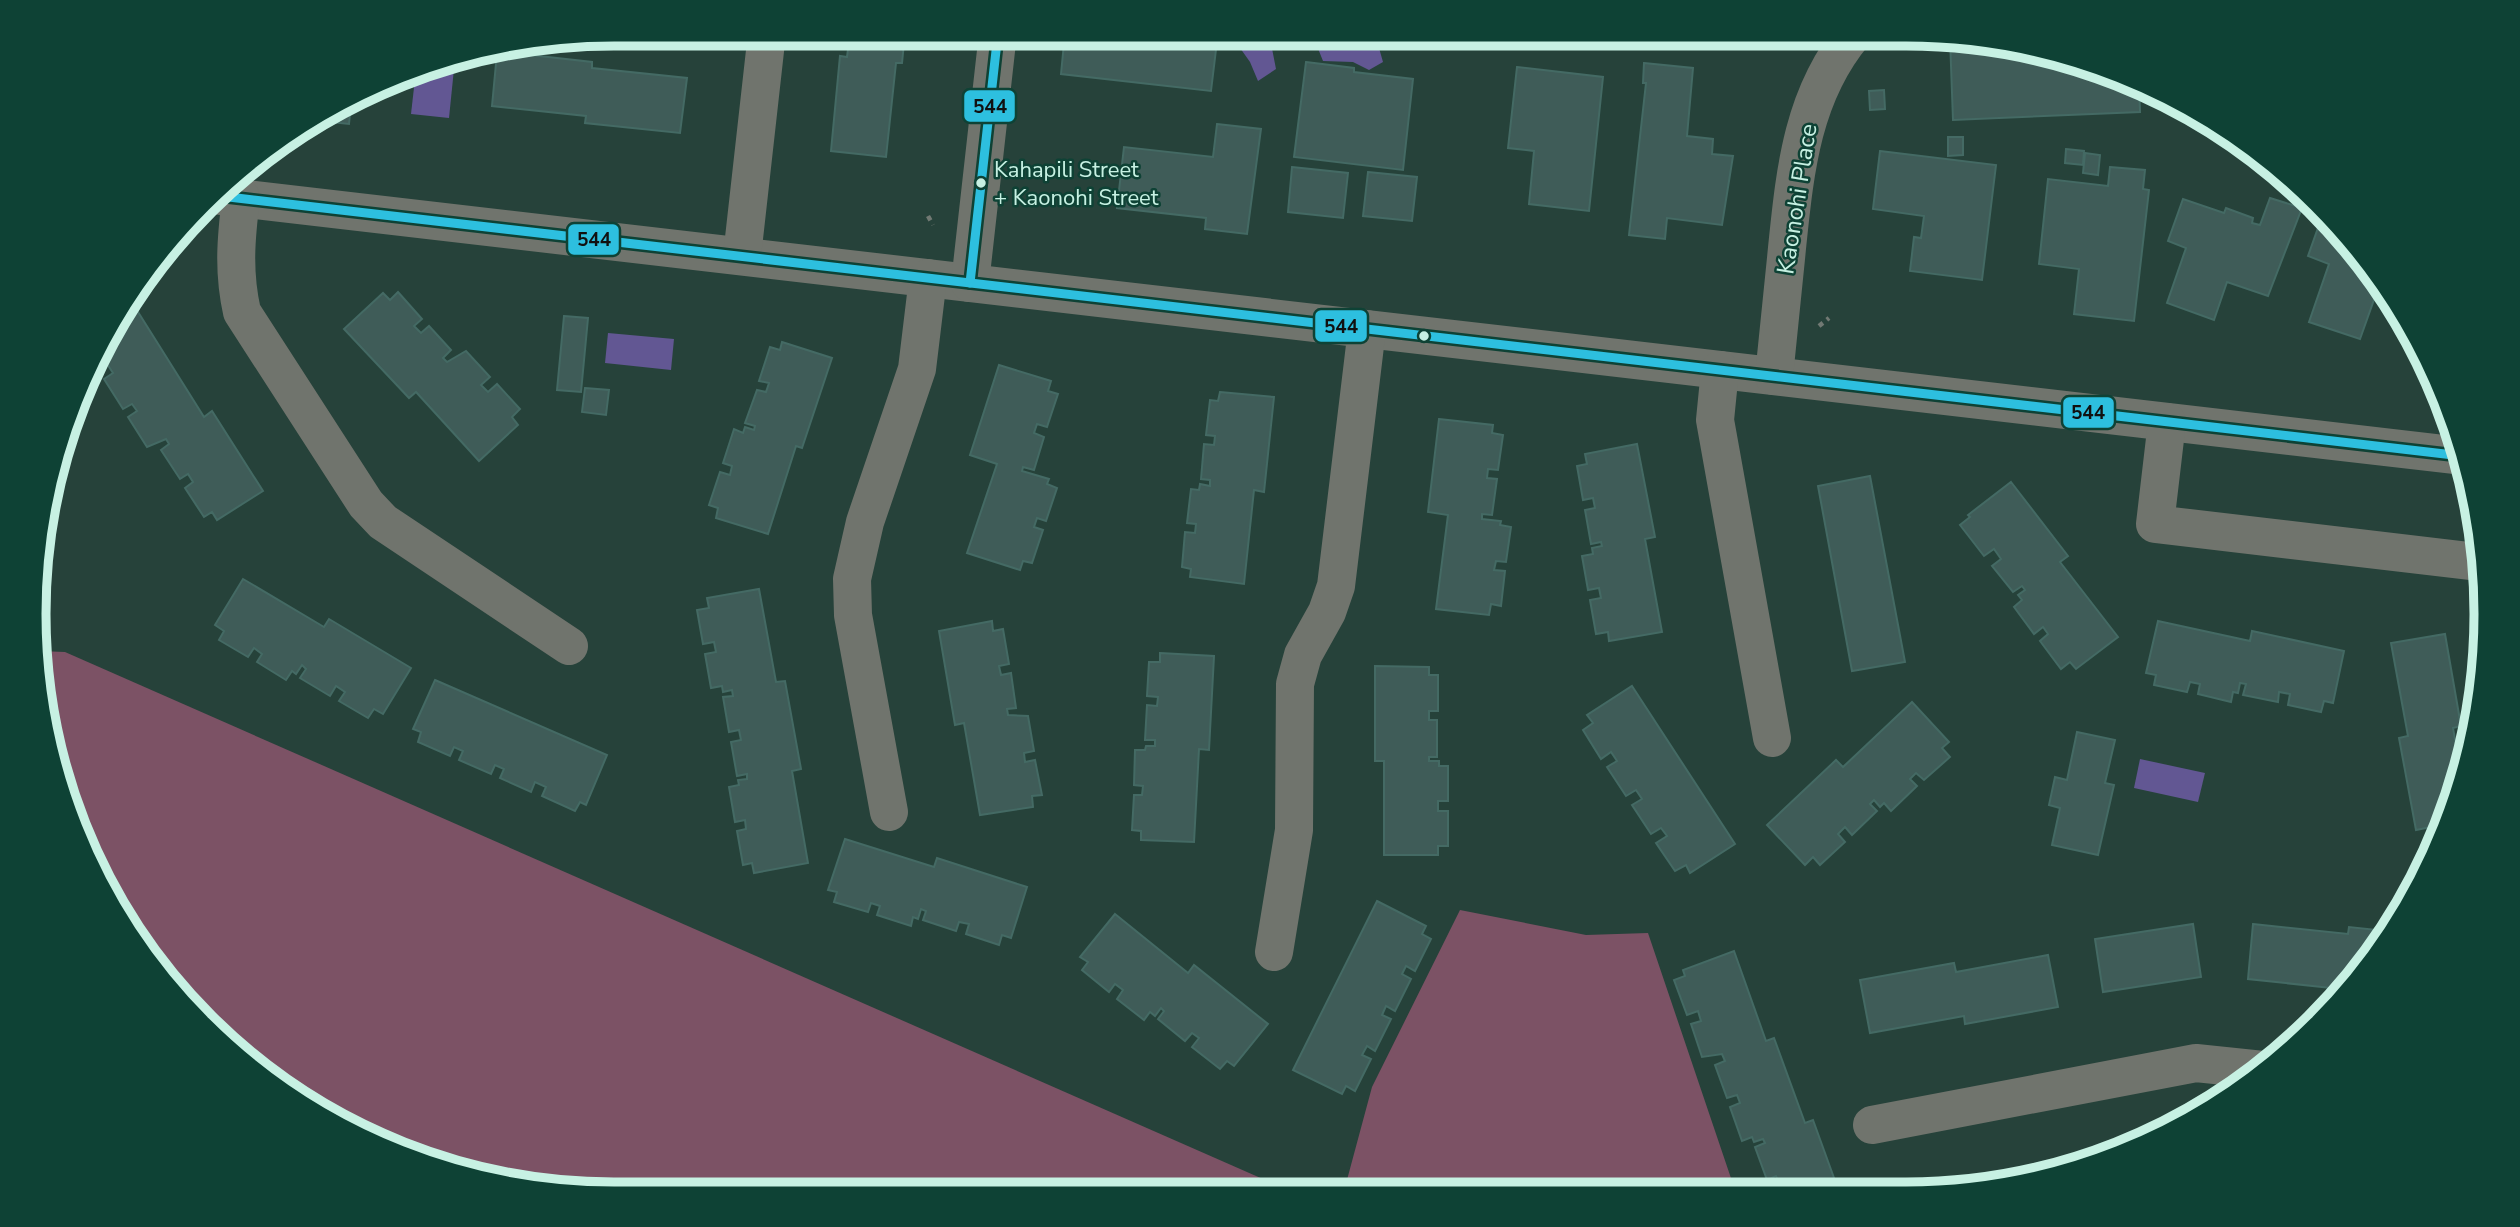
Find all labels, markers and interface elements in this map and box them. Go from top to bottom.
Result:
line badge: 544 [963,89,1016,123]
text: 544 [973,94,1007,120]
street label: Kaonohi Place [1769,121,1825,277]
place label: Kahapili Street + Kaonohi Street [994,155,1159,213]
marker: Kahapili Street + Kaonohi Street [974,176,988,190]
line badge: 544 [567,223,620,256]
text: 544 [577,227,611,253]
line badge: 544 [1314,309,1368,343]
text: 544 [1324,314,1358,340]
unlabelled marker [1417,329,1431,343]
line badge: 544 [2062,396,2115,429]
text: 544 [2071,400,2105,426]

